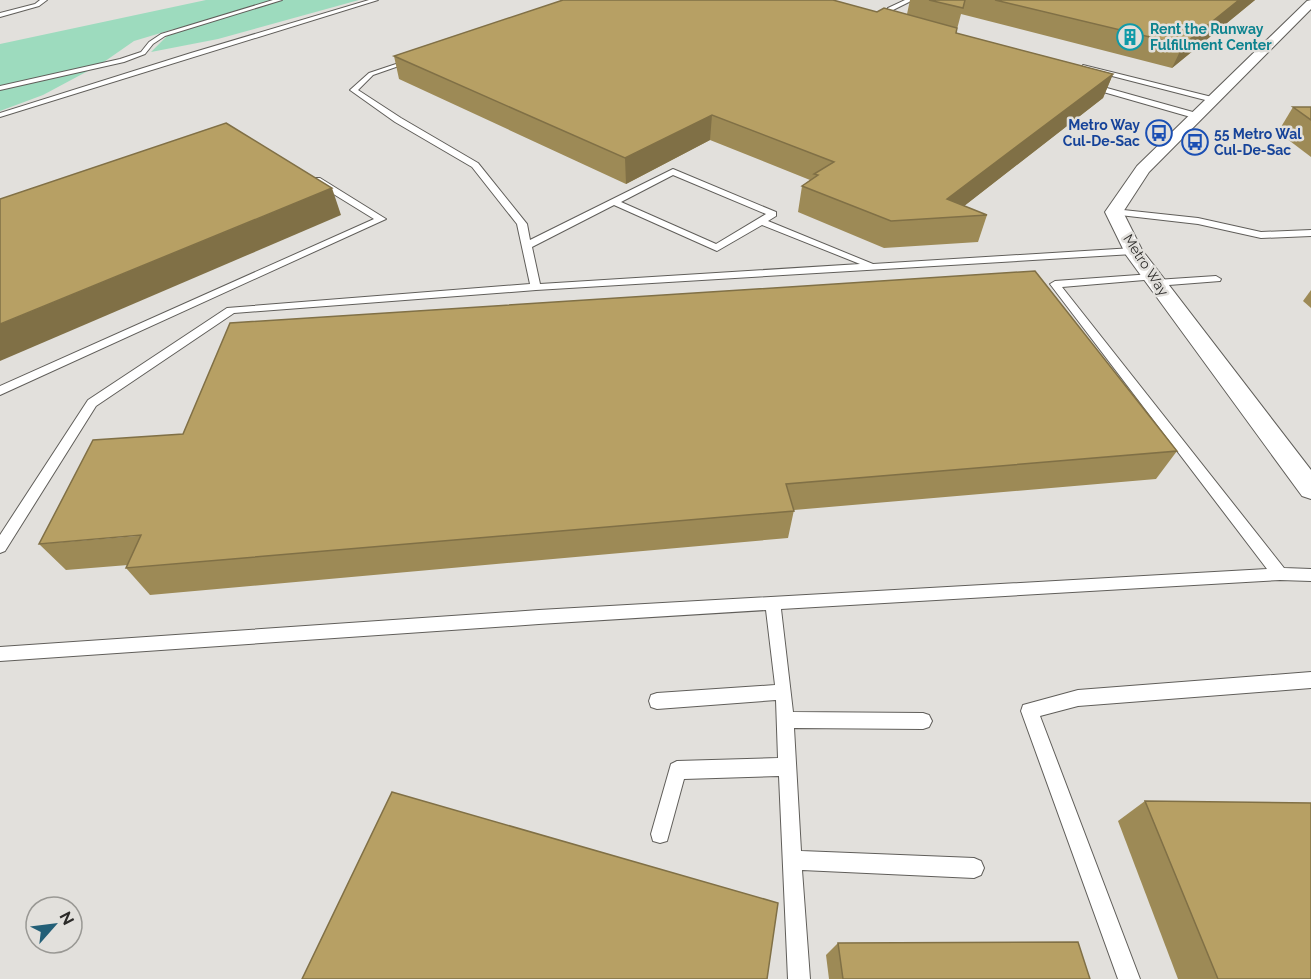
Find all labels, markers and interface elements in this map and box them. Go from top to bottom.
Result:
place label: Rent the Runway Fulfillment Center [1150,21,1272,53]
building icon: Rent the Runway Fulfillment Center [1115,22,1145,52]
place label: Metro Way Cul-De-Sac [1063,117,1140,149]
bus stop icon: Metro Way Cul-De-Sac [1144,118,1174,148]
place label: 55 Metro Wal Cul-De-Sac [1214,126,1302,158]
bus stop icon: 55 Metro Wal Cul-De-Sac [1180,127,1210,157]
street label: Metro Way [1120,231,1172,299]
north arrow [24,895,84,955]
text: N [56,908,78,928]

